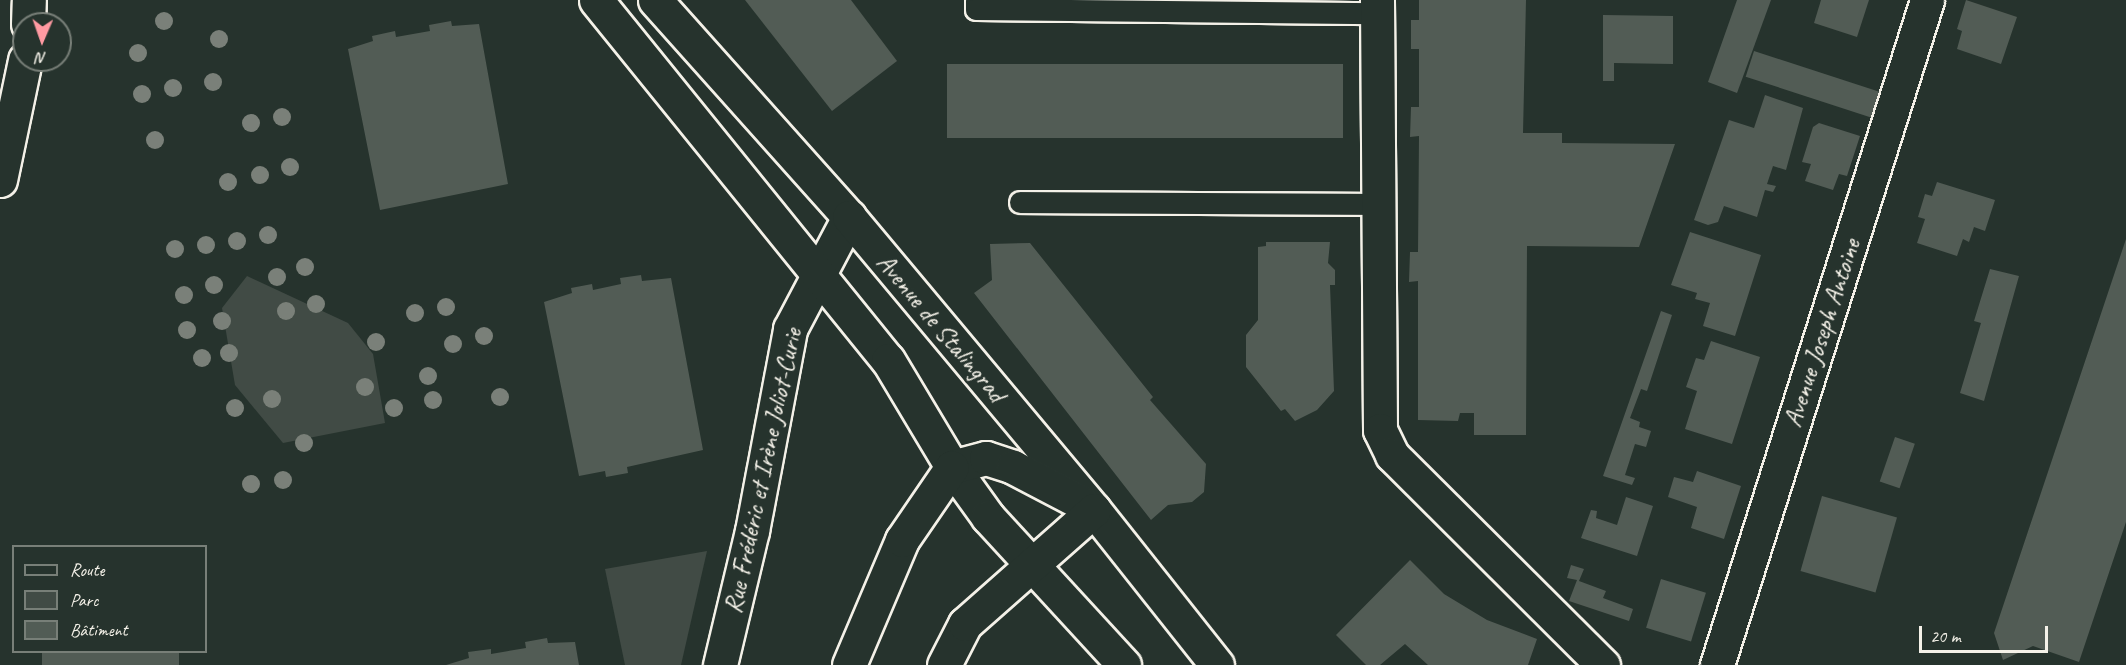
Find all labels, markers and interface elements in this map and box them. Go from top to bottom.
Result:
north arrow [12,12,72,72]
text: N [36,48,47,68]
street label: Avenue Joseph Antoine [1777,235,1867,431]
street label: Avenue de Stalingrad [870,247,1012,409]
street label: Rue Frédéric et Irène Joliot-Curie [718,326,808,616]
legend [12,545,207,653]
text: Route [70,559,104,581]
text: Parc [70,589,98,611]
scale bar [1922,614,2051,652]
text: Bâtiment [70,619,128,641]
text: 20 m [1930,625,1961,647]

